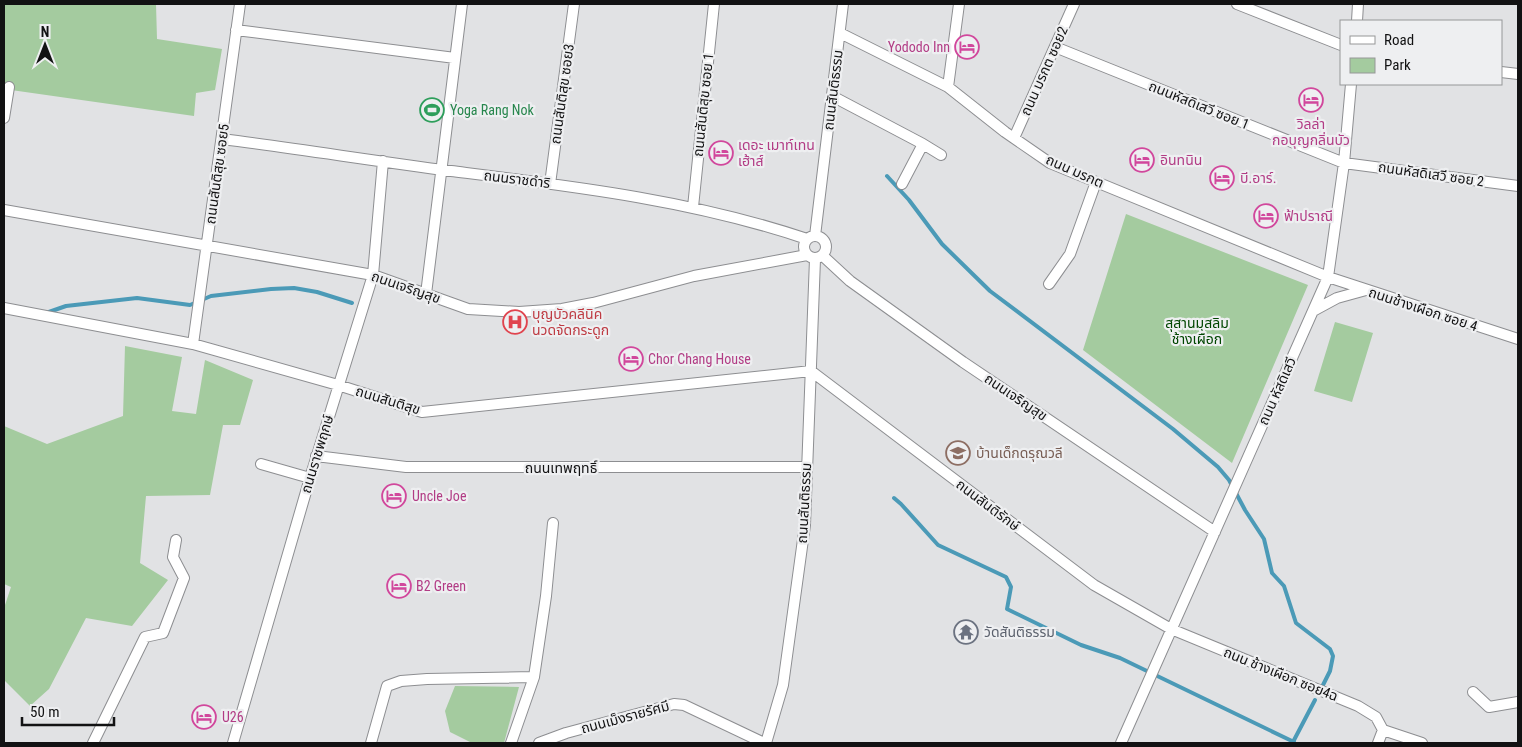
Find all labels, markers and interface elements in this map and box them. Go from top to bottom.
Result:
north arrow [20,20,70,70]
legend [1340,20,1502,85]
text: N [41,24,49,40]
street label: ถนน มรกต ซอย2 [1017,24,1071,118]
text: Road [1384,31,1414,49]
hotel icon: Yododo Inn [954,34,980,60]
place label: Yododo Inn [888,39,950,55]
street label: ถนนสันติสุข ซอย3 [547,43,578,145]
street label: ถนนสันติธรรม [820,49,846,131]
street label: ถนนสันติสุข ซอย 1 [690,52,717,158]
text: Park [1384,56,1411,74]
street label: ถนนหัสดิเสวี ซอย 1 [1146,78,1252,132]
hotel icon: วิลล่า กอบุญกลิ่นบัว [1298,87,1324,113]
sports icon: Yoga Rang Nok [419,97,445,123]
place label: Yoga Rang Nok [450,102,534,118]
place label: วิลล่า กอบุญกลิ่นบัว [1272,116,1350,149]
street label: ถนนสันติสุข ซอย5 [202,123,233,225]
place label: เดอะ เมาท์เทน เฮ้าส์ [738,137,815,169]
hotel icon: เดอะ เมาท์เทน เฮ้าส์ [708,140,734,166]
hotel icon: อินทนิน [1129,147,1155,173]
street label: ถนน มรกต [1044,151,1106,191]
place label: อินทนิน [1160,152,1202,168]
street label: ถนนหัสดิเสวี ซอย 2 [1377,159,1485,189]
hotel icon: บี.อาร์. [1209,165,1235,191]
street label: ถนนราชดำริ [483,167,551,191]
place label: บี.อาร์. [1240,170,1276,186]
hotel icon: ฟ้าปราณี [1253,203,1279,229]
place label: ฟ้าปราณี [1284,208,1333,224]
street label: ถนนเจริญสุข [369,268,443,307]
street label: ถนนช้างเผือก ซอย 4 [1367,284,1480,334]
place label: บุญบัวคลีนิค นวดจัดกระดูก [532,306,609,339]
hospital icon: บุญบัวคลีนิค นวดจัดกระดูก [502,309,528,335]
park label: สุสานมุสลิม ช้างเผือก [1165,315,1229,347]
hotel icon: Chor Chang House [618,346,644,372]
place label: Chor Chang House [648,351,751,367]
street label: ถนน หัสดิเสวี [1255,355,1299,427]
street label: ถนนเจริญสุข [981,370,1050,425]
street label: ถนนสันติสุข [353,383,422,418]
street label: ถนนราชพฤกษ์ [297,413,337,495]
school or university icon: บ้านเด็กดรุณวลี [945,440,971,466]
place label: บ้านเด็กดรุณวลี [976,445,1063,462]
street label: ถนนเทพฤทธิ์ [525,460,598,476]
street label: ถนนสันติธรรม [794,462,814,544]
street label: ถนนสันติรักษ์ [953,476,1023,534]
hotel icon: Uncle Joe [381,483,407,509]
place label: Uncle Joe [412,488,467,504]
hotel icon: B2 Green [386,573,412,599]
place label: B2 Green [416,578,466,594]
temple icon: วัดสันติธรรม [953,619,979,645]
place label: วัดสันติธรรม [984,624,1055,640]
street label: ถนน ช้างเผือก ซอย4ฉ [1221,644,1341,704]
scale bar [22,694,115,726]
street label: ถนนเม็งรายรัศมี [579,698,671,736]
text: 50 m [30,703,60,721]
hotel icon: U26 [191,704,217,730]
place label: U26 [222,709,244,725]

